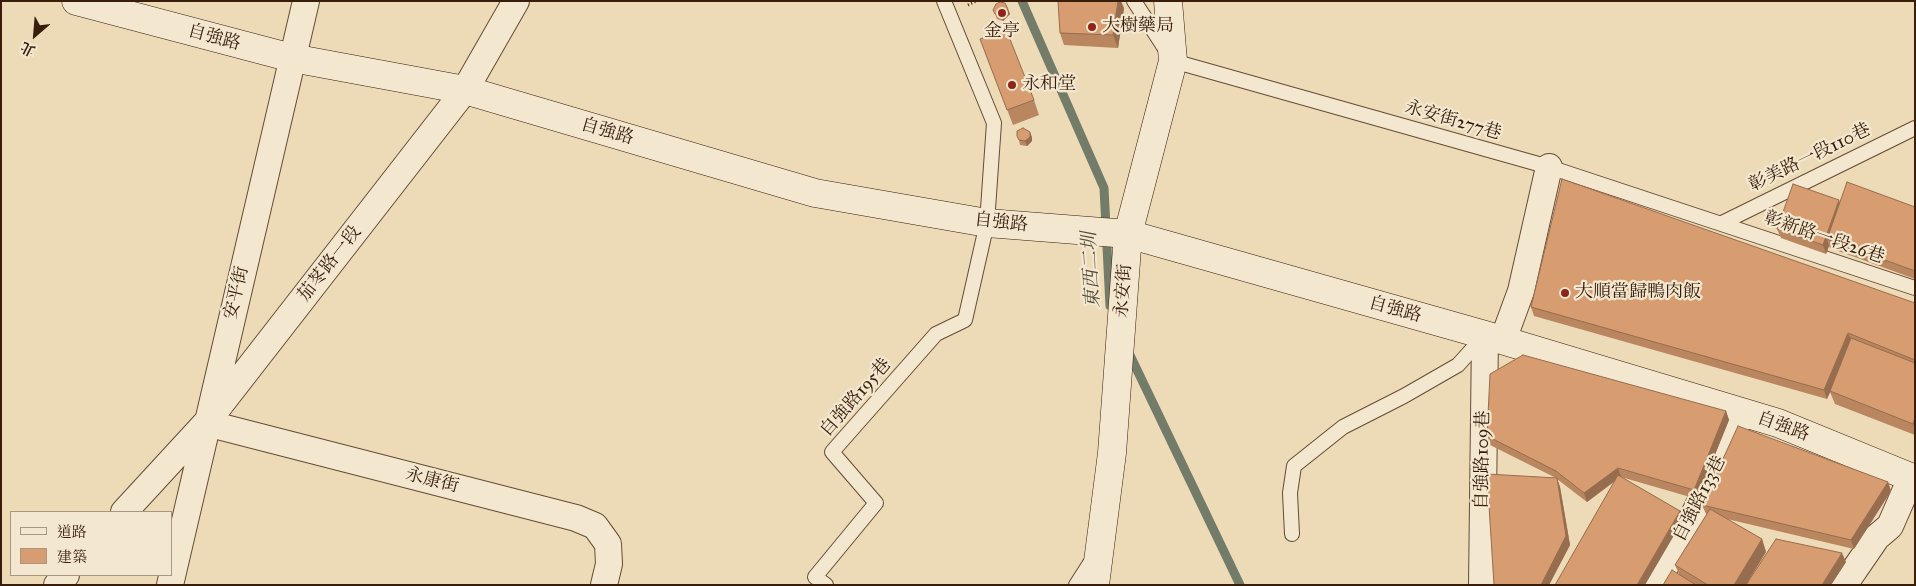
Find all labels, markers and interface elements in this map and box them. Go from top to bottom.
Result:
marker: 金亭 [996,7,1008,19]
north arrow [10,10,60,60]
place label: 大樹藥局 [1102,16,1174,38]
street label: 自強路 [185,21,243,55]
place label: 金亭 [984,21,1020,43]
marker: 大樹藥局 [1086,21,1098,33]
text: 北 [18,38,38,60]
place label: 永和堂 [1022,74,1076,96]
marker: 永和堂 [1006,79,1018,91]
street label: 永安街277巷 [1402,97,1504,145]
street label: 自強路 [578,114,636,150]
street label: 彰美路一段110巷 [1746,119,1874,197]
street label: 彰新路一段26巷 [1761,207,1887,269]
street label: 自強路 [973,209,1029,237]
street label: 茄苳路一段 [294,222,366,306]
water label: 東西二圳 [1079,231,1105,309]
street label: 永安街 [1111,263,1137,319]
street label: 安平街 [220,264,254,322]
place label: 大順當歸鴨肉飯 [1575,282,1701,304]
marker: 大順當歸鴨肉飯 [1559,287,1571,299]
street label: 自強路 [1366,293,1424,327]
street label: 自強路195巷 [816,354,896,442]
street label: 自強路 [1754,408,1812,446]
street label: 自強路109巷 [1471,410,1495,510]
street label: 自強路133巷 [1669,452,1731,546]
street label: 永康街 [403,464,461,498]
legend [10,511,172,576]
text: 道路 [57,523,87,541]
text: 建築 [57,548,87,566]

